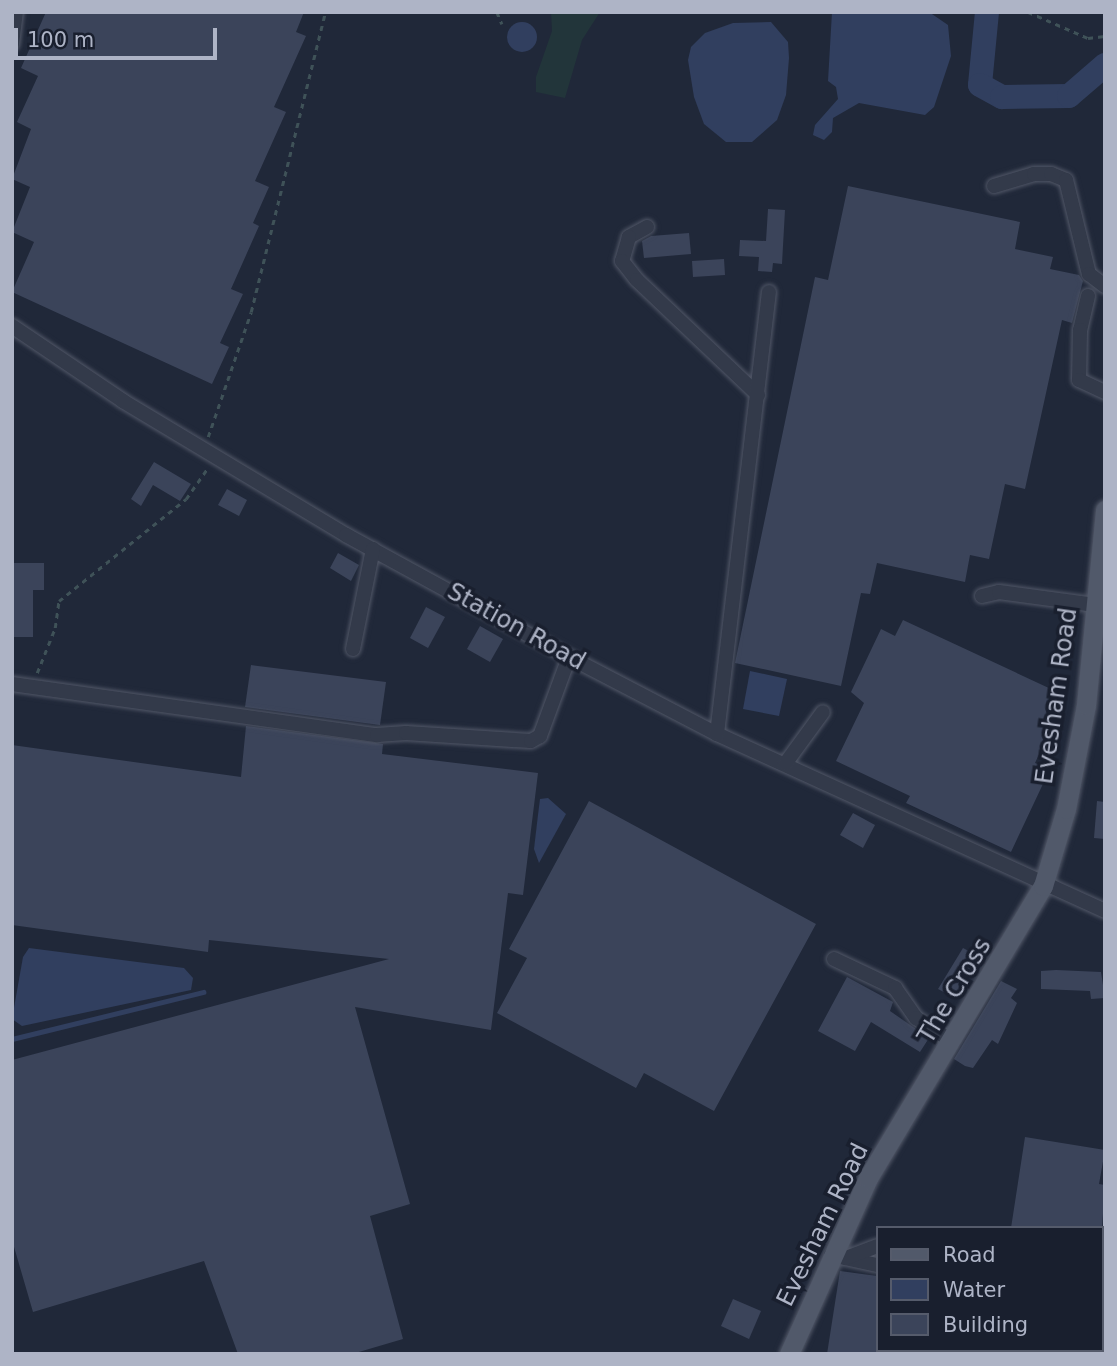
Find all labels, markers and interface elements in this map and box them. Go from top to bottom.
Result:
scale bar [18,14,220,58]
text: 100 m [27,28,94,52]
street label: Station Road [442,577,590,677]
street label: Evesham Road [1030,606,1084,786]
street label: The Cross [912,933,998,1049]
street label: Evesham Road [771,1139,875,1311]
legend [876,1226,1103,1352]
text: Road [943,1243,996,1267]
text: Water [943,1278,1005,1302]
text: Building [943,1313,1028,1337]

